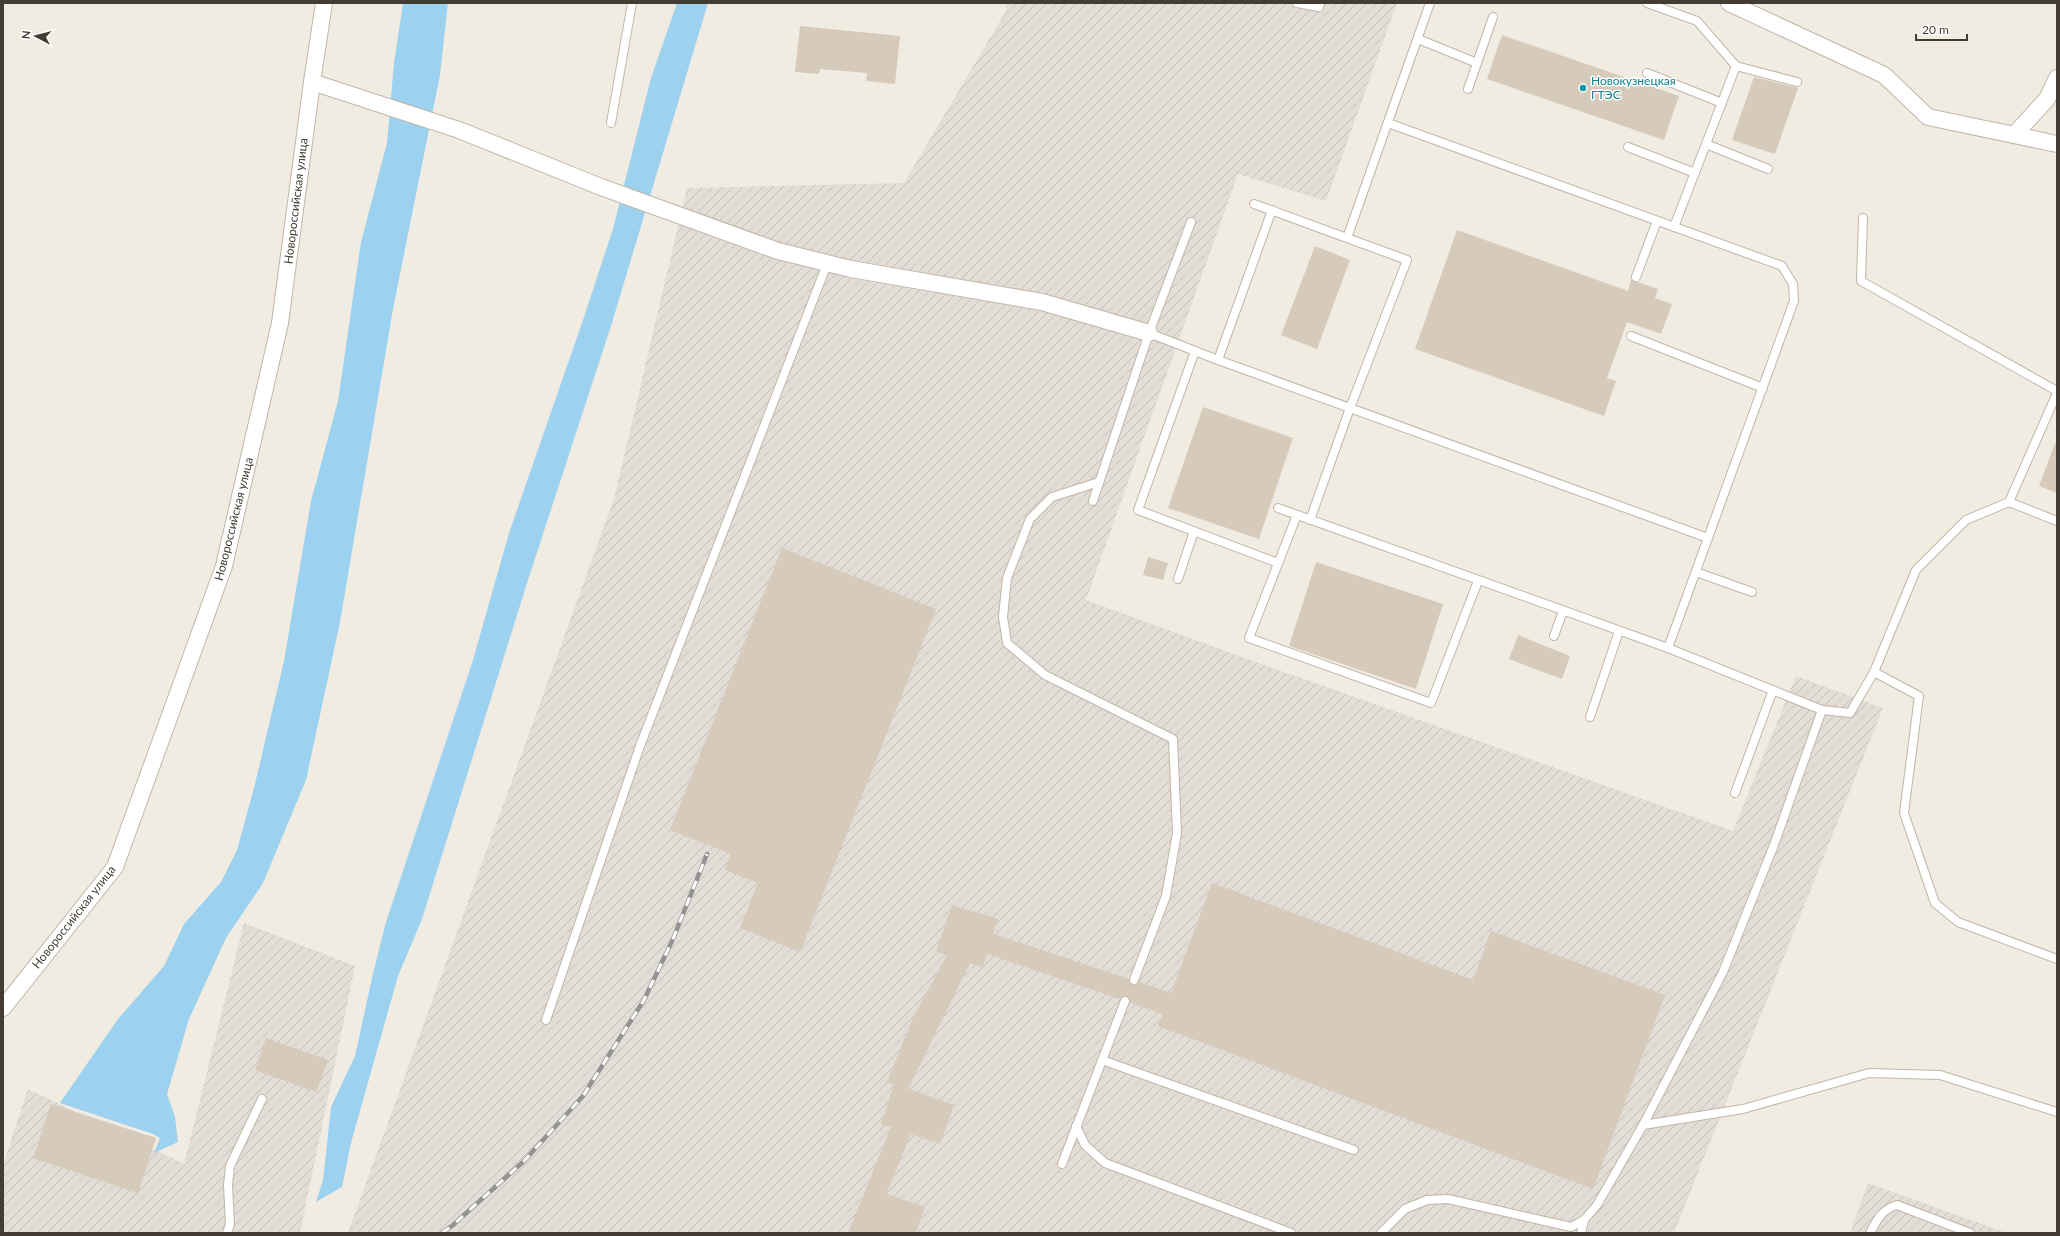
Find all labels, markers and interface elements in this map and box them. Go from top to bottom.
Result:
north arrow [16,16,56,56]
scale bar [1916,16,1967,42]
text: 20 m [1922,22,1949,37]
text: N [19,30,33,40]
place label: Новокузнецкая ГТЭС [1591,73,1676,102]
marker: Новокузнецкая ГТЭС [1578,83,1588,93]
street label: Новороссийская улица [280,137,311,265]
street label: Новороссийская улица [211,455,256,582]
street label: Новороссийская улица [29,862,119,971]

